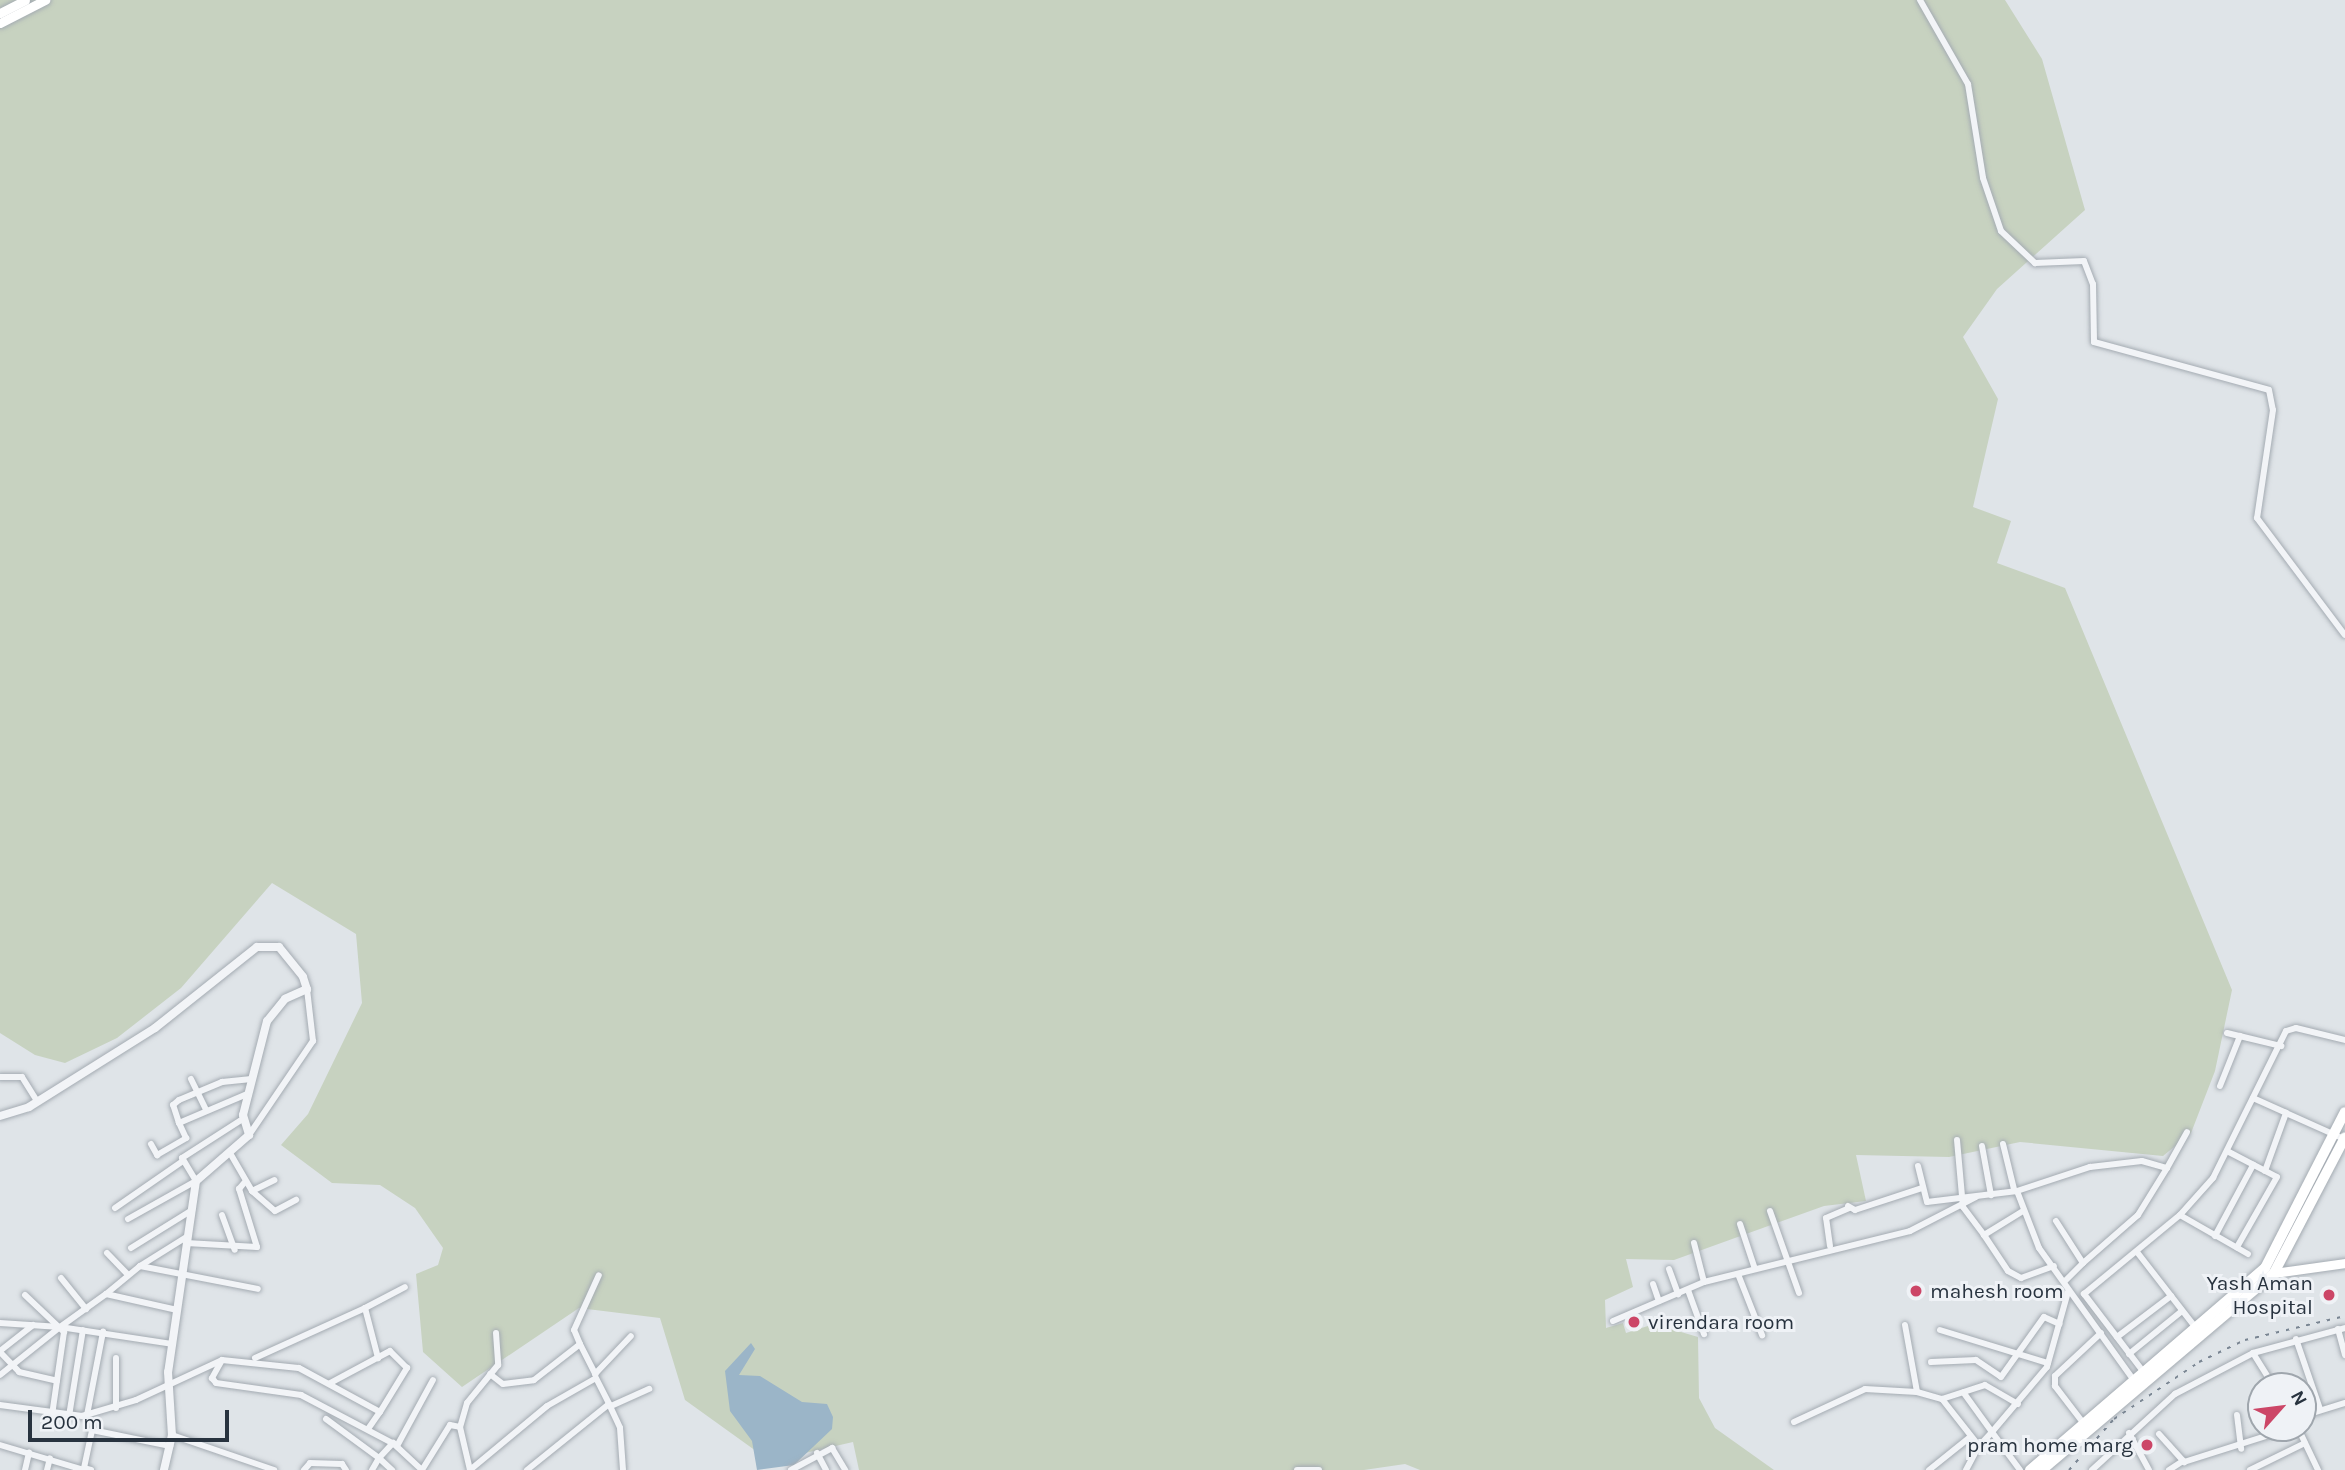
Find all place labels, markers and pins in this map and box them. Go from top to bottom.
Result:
place label: Yash Aman Hospital [2207,1270,2313,1320]
place label: mahesh room [1930,1278,2064,1304]
marker: mahesh room [1908,1283,1924,1299]
marker: Yash Aman Hospital [2319,1285,2339,1305]
place label: virendara room [1648,1309,1794,1335]
marker: virendara room [1626,1314,1642,1330]
place label: pram home marg [1967,1432,2133,1458]
marker: pram home marg [2139,1437,2155,1453]

